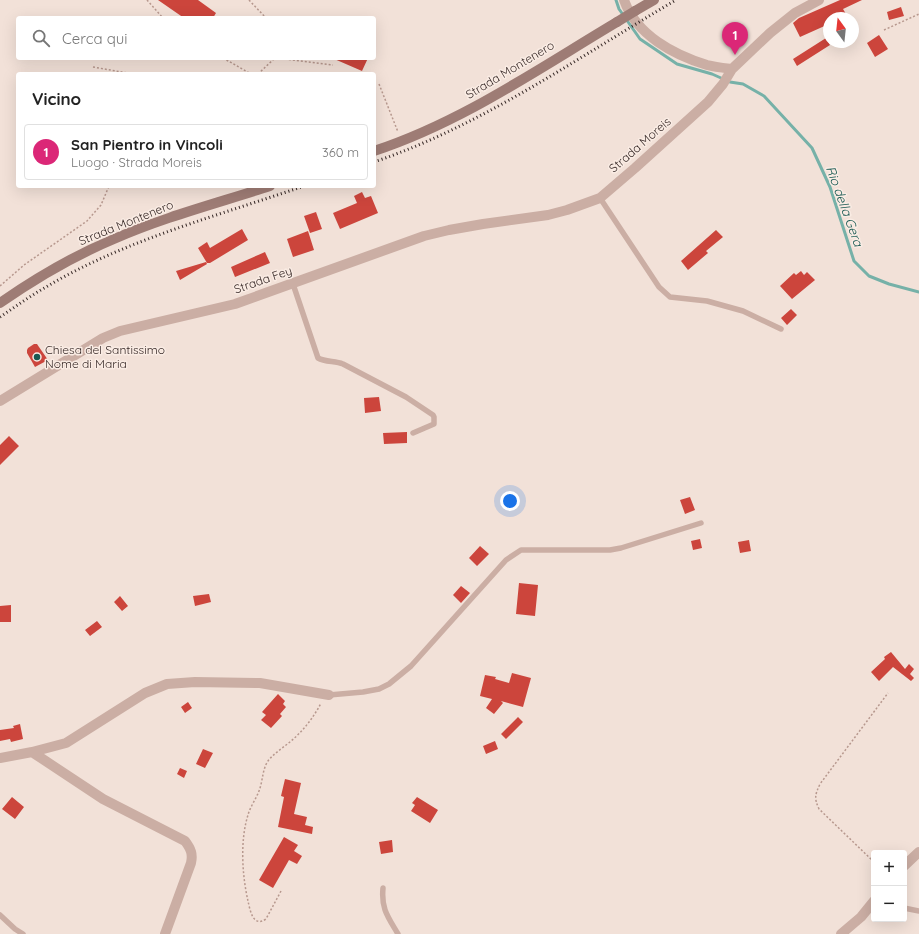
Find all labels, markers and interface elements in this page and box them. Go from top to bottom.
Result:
north arrow [823,12,859,48]
search box [16,16,376,60]
pin: 1 [722,22,748,55]
icon: search [30,27,52,49]
text: Cerca qui [62,29,128,48]
street label: Strada Montenero [463,37,557,102]
text: Vicino [32,88,81,109]
street label: Strada Moreis [606,113,674,176]
text: San Pientro in Vincoli [71,135,223,154]
text: 1 [43,144,49,160]
text: 360 m [322,144,359,160]
text: Luogo · Strada Moreis [71,154,202,170]
water label: Rio della Gera [823,163,867,250]
street label: Strada Montenero [76,197,175,248]
street label: Strada Fey [232,263,294,296]
place label: Chiesa del Santissimo Nome di Maria [45,342,165,371]
marker: Chiesa del Santissimo Nome di Maria [32,352,42,362]
your location [500,491,520,511]
map controls [871,850,907,922]
button: + [871,850,907,886]
button: − [871,886,907,922]

